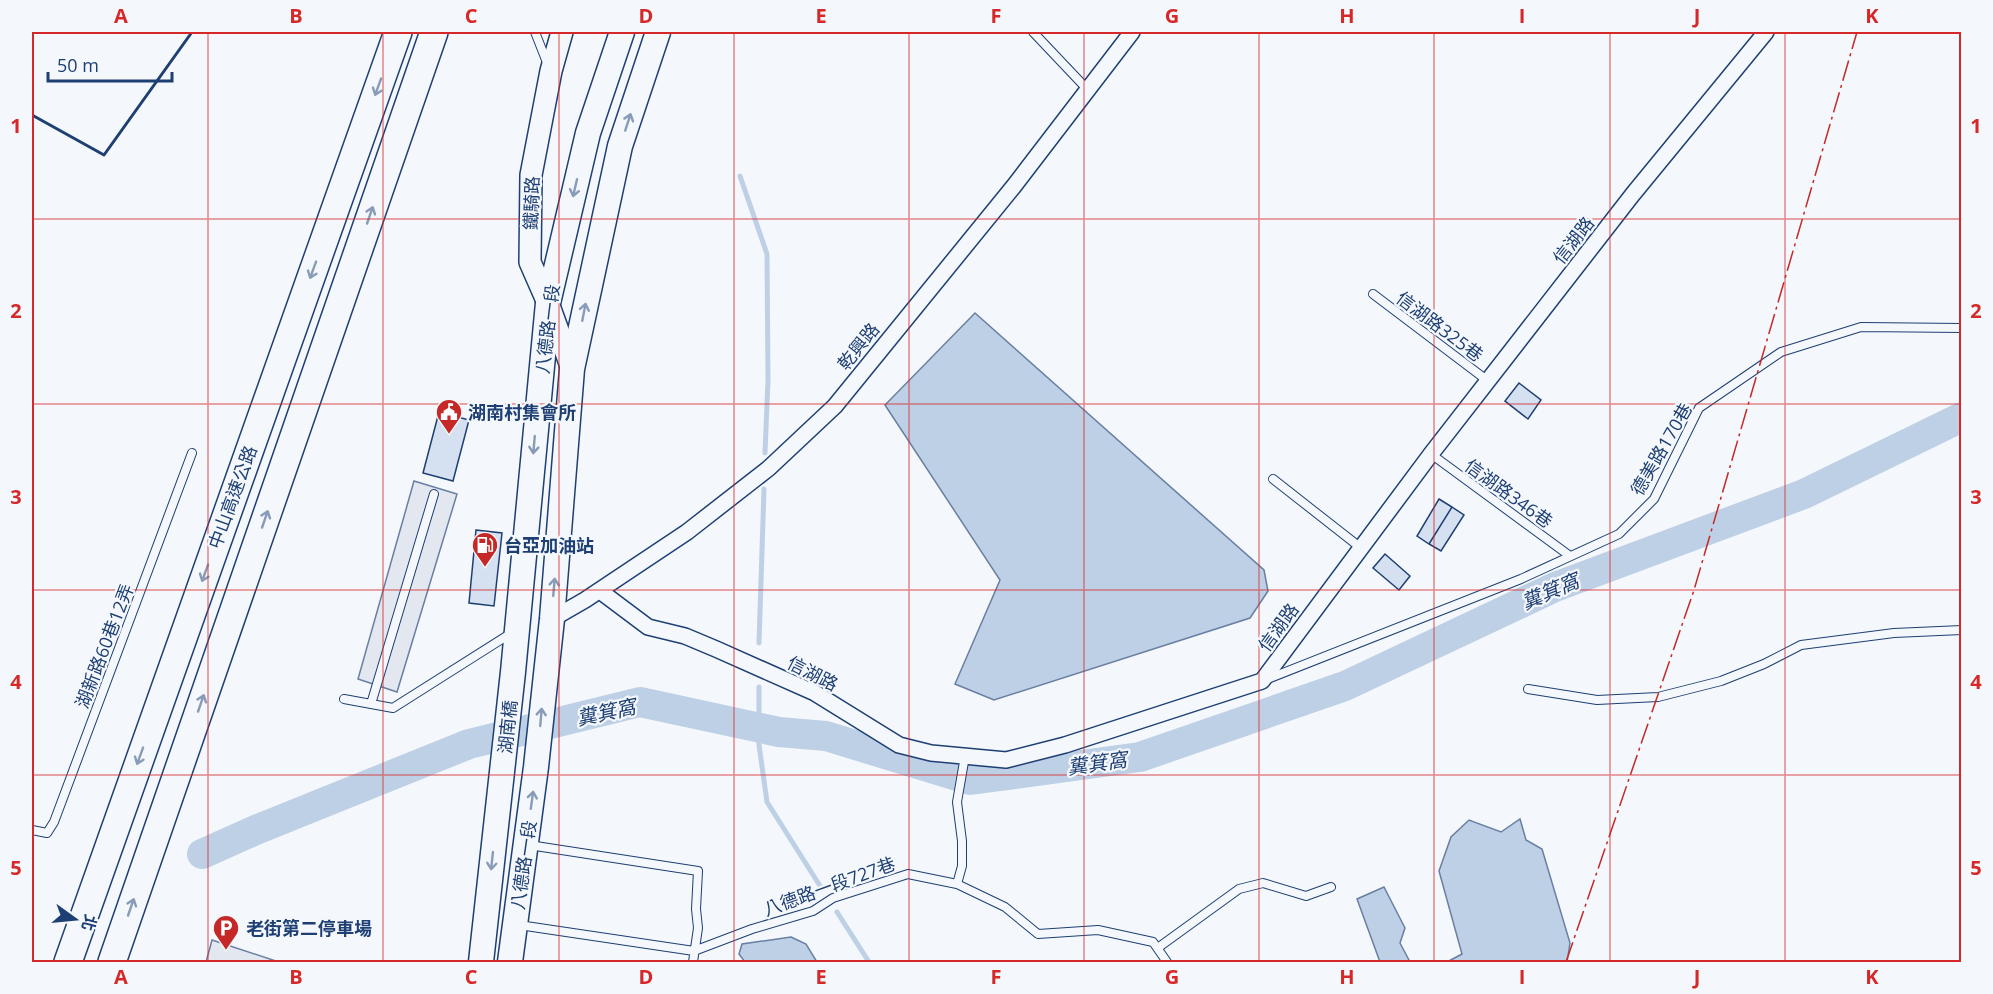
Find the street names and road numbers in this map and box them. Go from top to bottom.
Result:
street label: 鐵騎路 [518,176,544,230]
street label: 信湖路 [1547,211,1599,269]
street label: 八德路一段 [530,283,564,375]
street label: 信湖路325巷 [1392,285,1488,367]
street label: 乾興路 [832,317,884,375]
street label: 德美路170巷 [1625,398,1697,500]
street label: 中山高速公路 [202,442,262,552]
street label: 信湖路346巷 [1460,453,1558,533]
street label: 湖新路60巷12弄 [69,580,139,712]
street label: 信湖路 [1252,598,1304,656]
street label: 信湖路 [783,650,843,696]
street label: 湖南橋 [492,699,522,755]
street label: 八德路一段 [505,819,541,911]
street label: 八德路一段727巷 [760,851,898,921]

